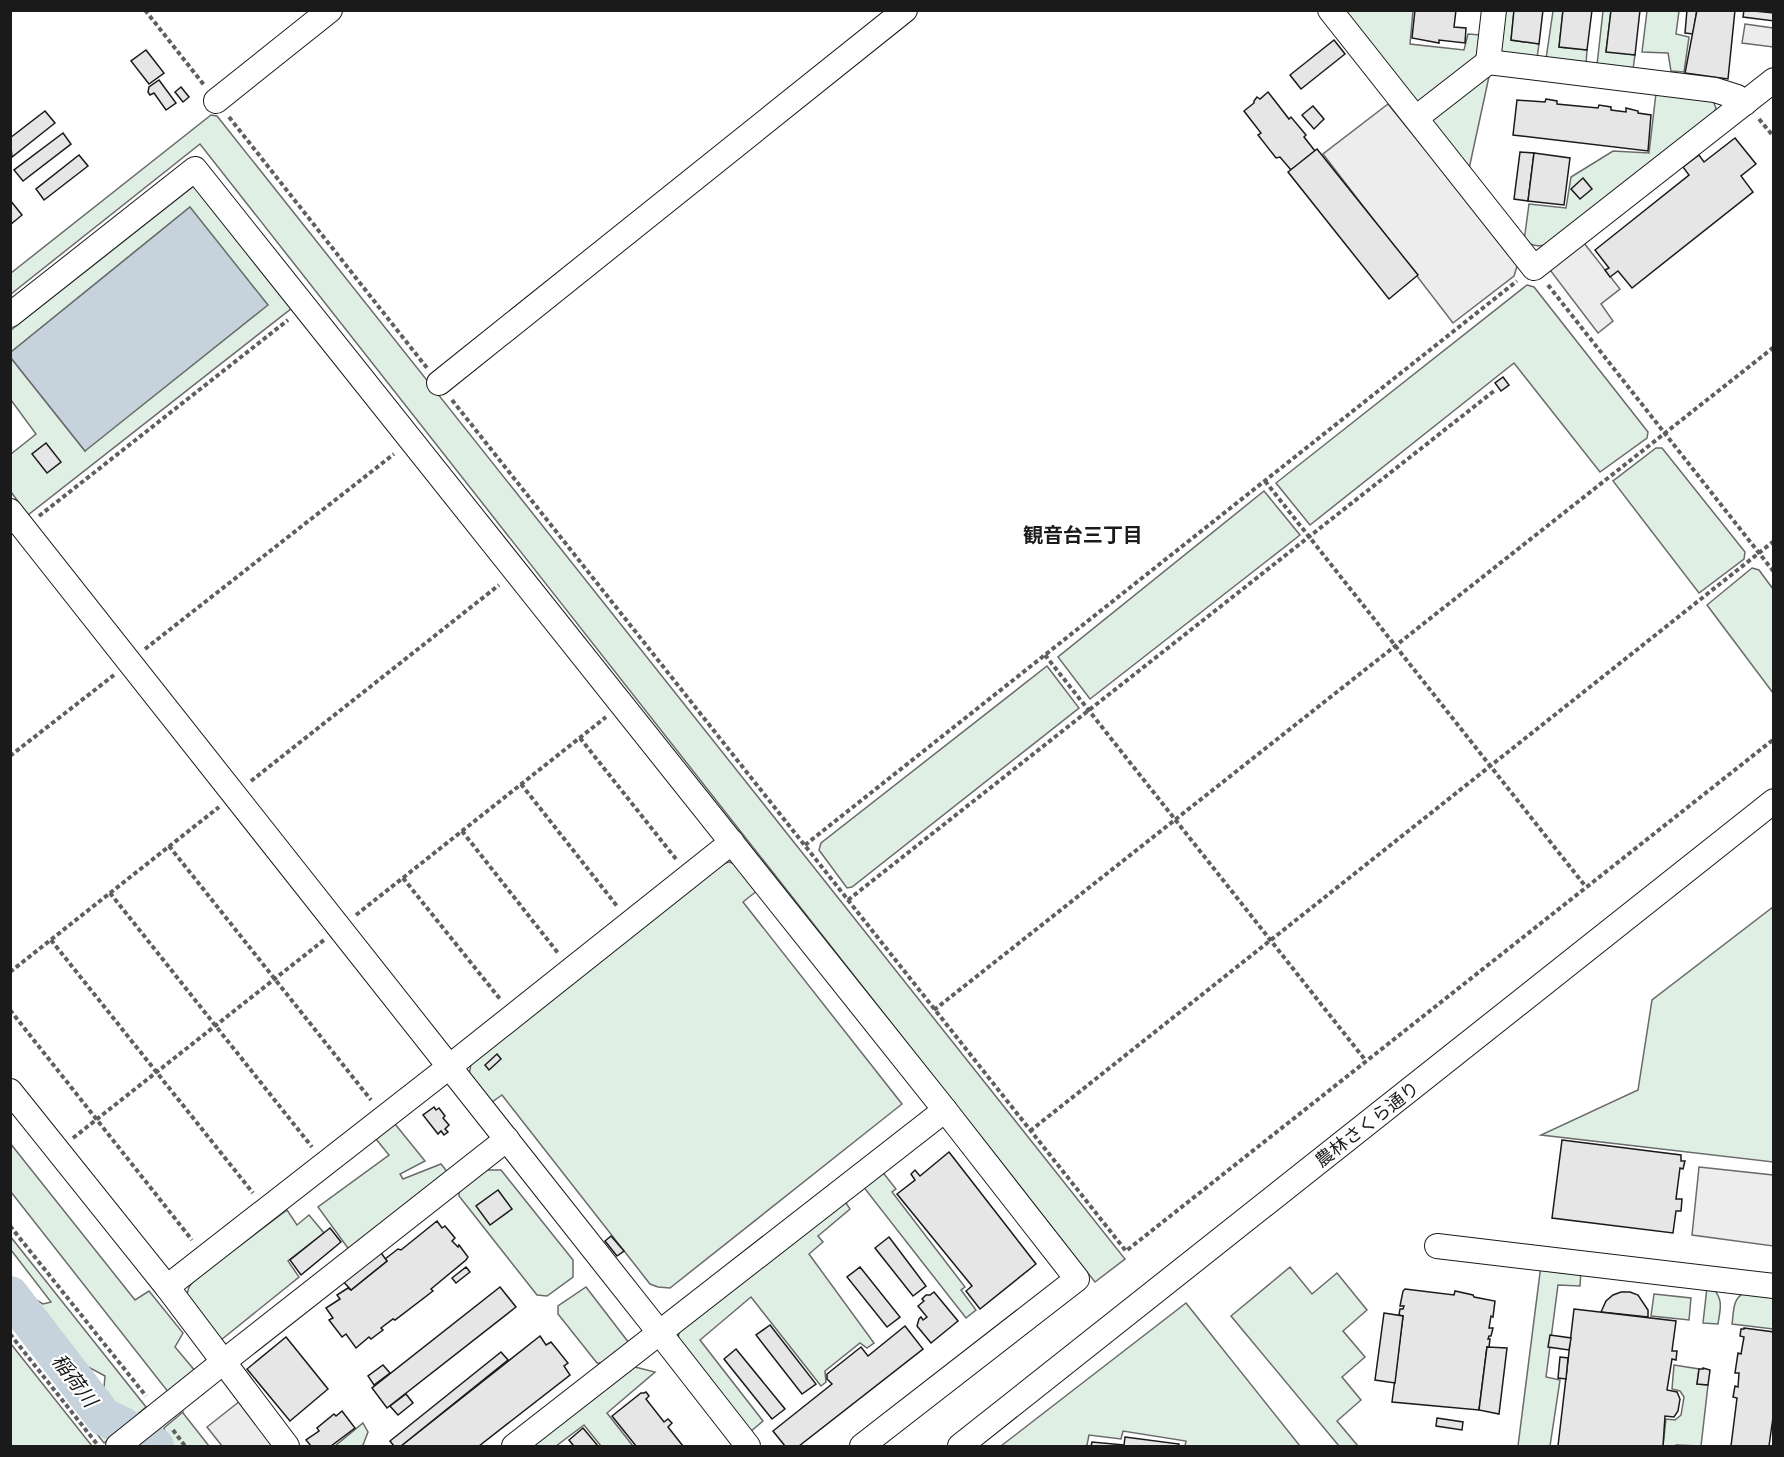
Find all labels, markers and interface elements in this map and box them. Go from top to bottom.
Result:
district label: 観音台三丁目 [1023,522,1143,547]
street label: 農林さくら通り [1310,1076,1424,1172]
water label: 稲荷川 [47,1349,104,1413]

